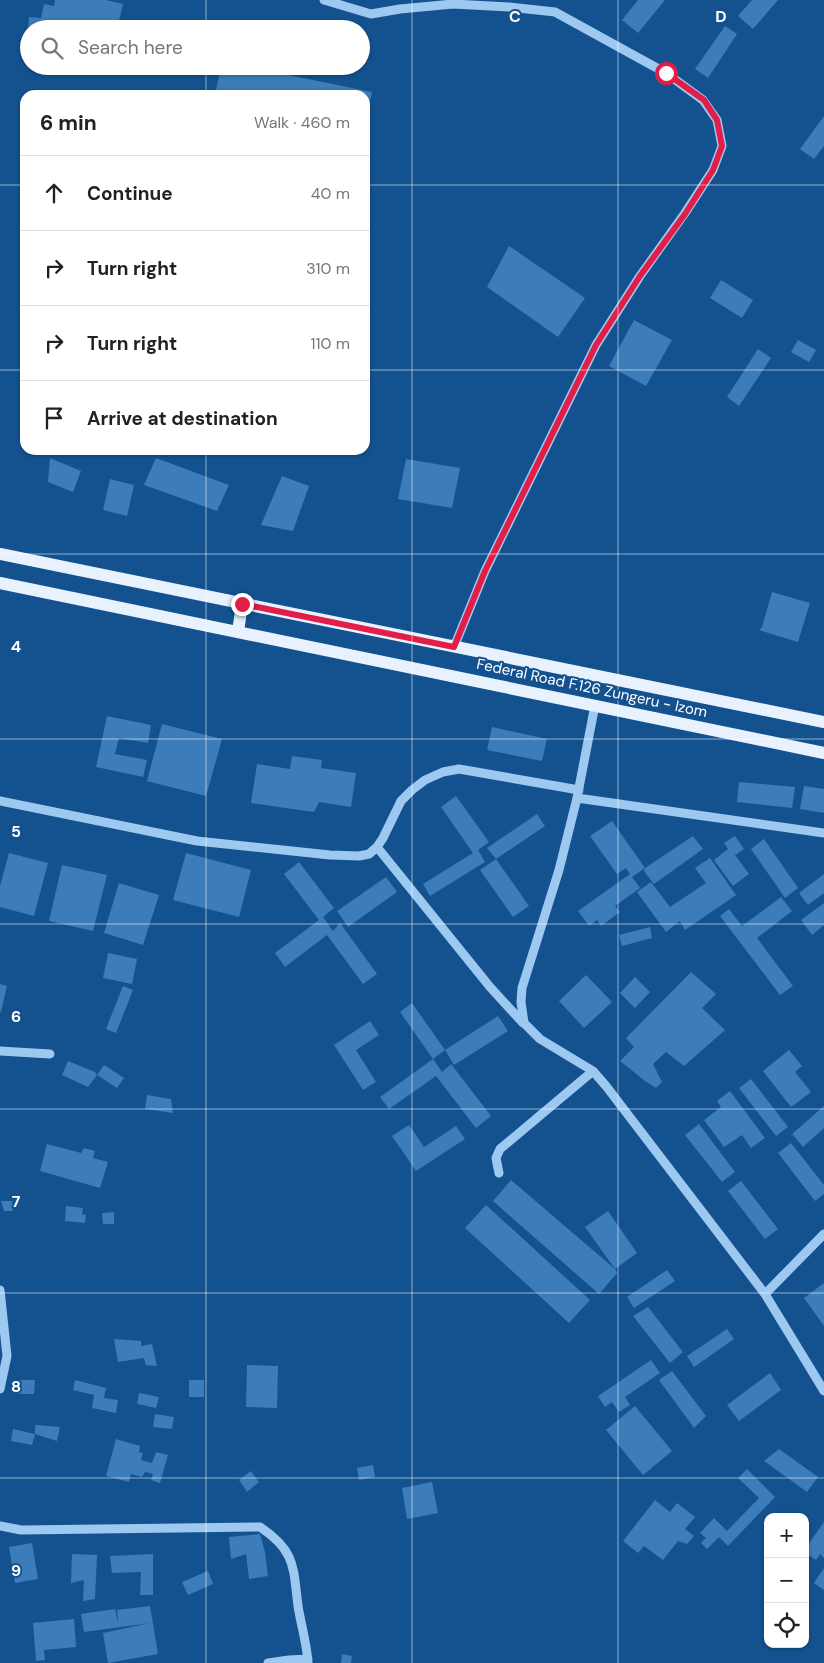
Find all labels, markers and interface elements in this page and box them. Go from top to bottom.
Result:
text: C [509,6,521,27]
text: D [715,6,727,27]
search box [20,20,370,75]
icon: search [38,34,66,62]
text: Search here [78,35,183,60]
route start [655,62,678,85]
text: 6 min [40,109,97,137]
text: Walk · 460 m [254,112,350,133]
icon: ahead [40,179,68,207]
text: Continue [87,181,173,206]
text: 40 m [311,183,350,204]
icon: right [40,254,68,282]
text: Turn right [87,256,177,281]
text: 310 m [306,258,350,279]
icon: right [40,329,68,357]
text: Turn right [87,331,177,356]
text: 110 m [311,333,350,354]
icon: arrive [40,404,68,432]
text: Arrive at destination [87,406,278,431]
route end [231,593,254,616]
text: 4 [11,636,21,657]
street label: Federal Road F.126 Zungeru - Izom [475,654,709,722]
text: 5 [11,821,21,842]
text: 6 [11,1006,21,1027]
text: 7 [12,1191,21,1212]
text: 8 [11,1376,21,1397]
map controls [764,1513,809,1648]
button: + [764,1513,809,1558]
button: − [764,1558,809,1603]
text: 9 [11,1560,21,1581]
button: locate [764,1603,809,1648]

